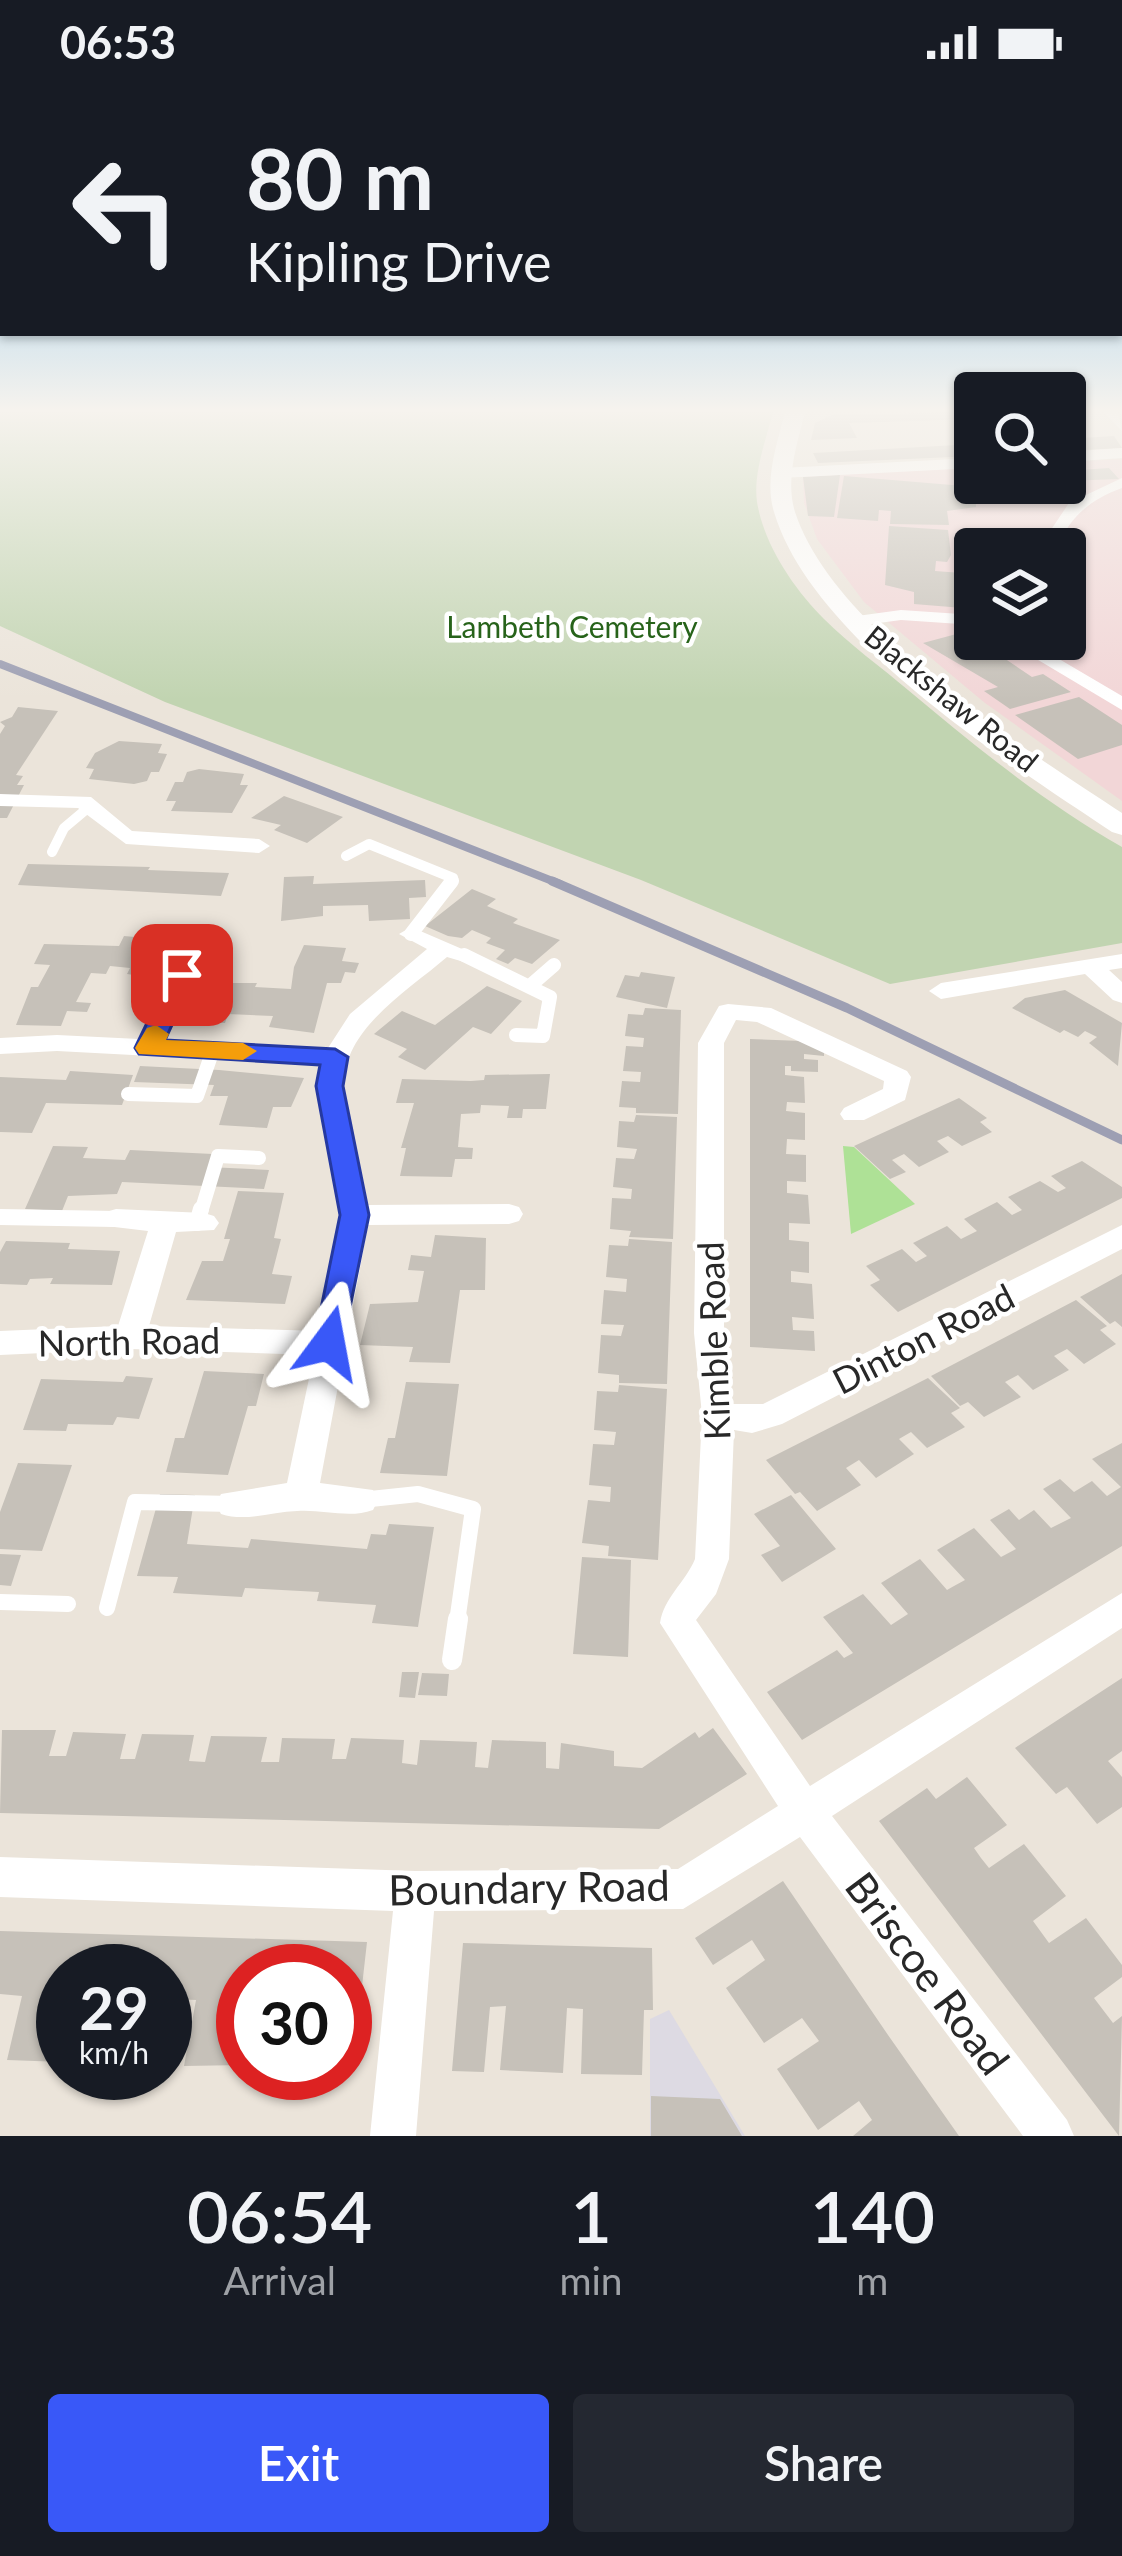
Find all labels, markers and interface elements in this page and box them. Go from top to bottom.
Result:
text: 06:53 [60,15,176,69]
text: 80 m [246,127,434,228]
icon: left [48,132,204,288]
text: Kipling Drive [246,229,551,294]
map controls [954,372,1086,660]
button: search [954,372,1086,504]
button: layers [954,528,1086,660]
park label: Lambeth Cemetery [446,608,698,644]
street label: Blackshaw Road [858,617,1046,779]
pin [131,924,233,1026]
icon: arrive [149,942,215,1008]
street label: Kimble Road [688,1241,738,1441]
street label: Dinton Road [825,1273,1021,1403]
position arrow [266,1280,392,1406]
street label: North Road [37,1317,221,1365]
street label: Boundary Road [388,1860,670,1914]
street label: Briscoe Road [836,1862,1020,2084]
speed limit sign: 30 [216,1944,372,2100]
text: 29 [79,1971,149,2043]
text: km/h [79,2034,149,2070]
text: 06:54 [187,2172,372,2258]
text: 1 [570,2172,612,2258]
text: 140 [810,2172,935,2258]
text: Arrival [224,2257,336,2303]
text: min [559,2257,623,2303]
text: m [856,2257,888,2303]
button: Exit [48,2394,549,2532]
button: Share [573,2394,1074,2532]

